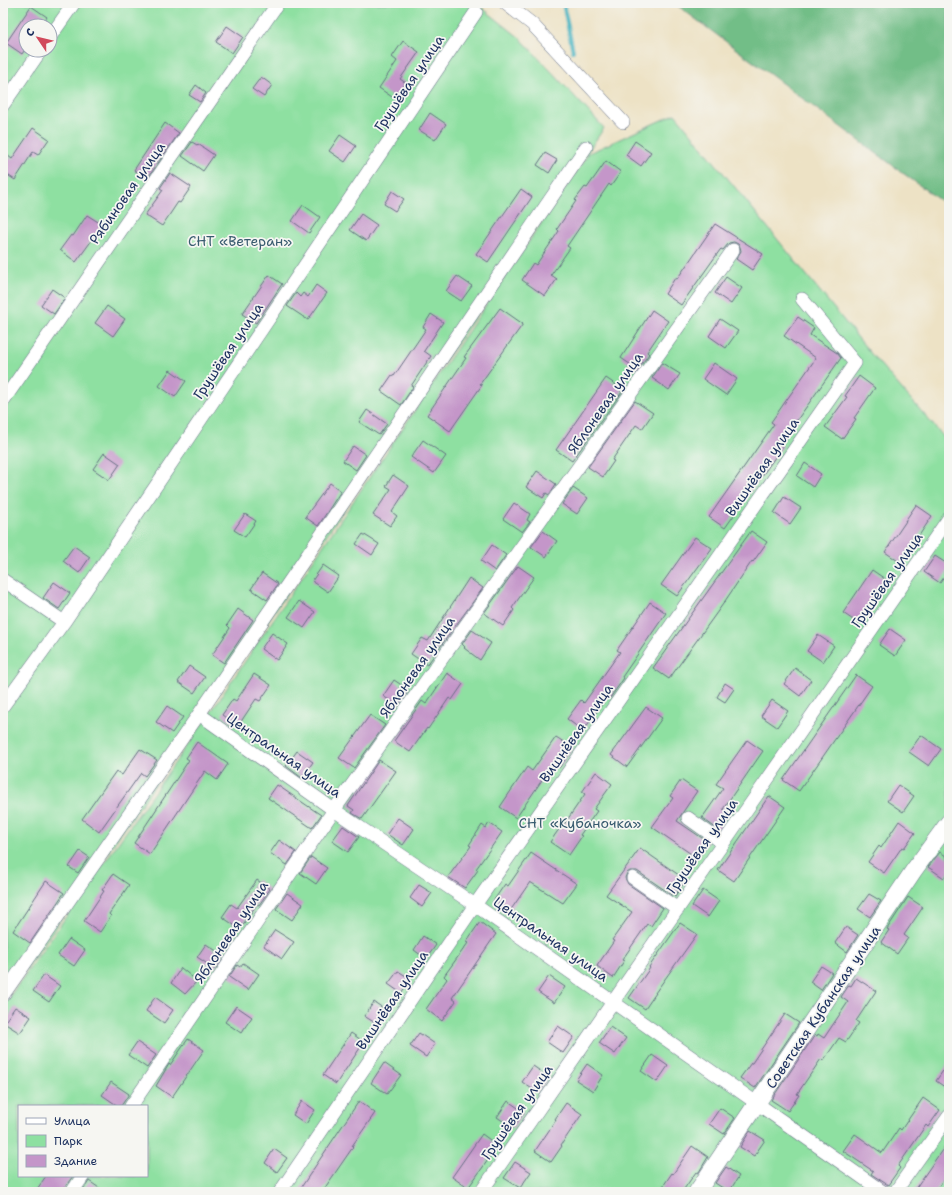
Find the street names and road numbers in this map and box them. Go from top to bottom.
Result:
street label: Грушёвая улица [370,31,448,135]
street label: Рябиновая улица [85,138,169,248]
street label: Грушёвая улица [189,299,267,403]
street label: Яблоневая улица [563,348,647,457]
street label: Вишнёвая улица [721,414,803,520]
street label: Грушёвая улица [847,529,927,631]
street label: Яблоневая улица [375,612,459,721]
street label: Вишнёвая улица [535,680,617,786]
street label: Центральная улица [223,709,345,802]
street label: Грушёвая улица [662,795,742,897]
street label: Яблоневая улица [190,877,272,987]
street label: Центральная улица [490,893,612,986]
street label: Советская Кубанская улица [762,922,885,1092]
street label: Вишнёвая улица [352,946,432,1053]
street label: Грушёвая улица [477,1061,557,1163]

